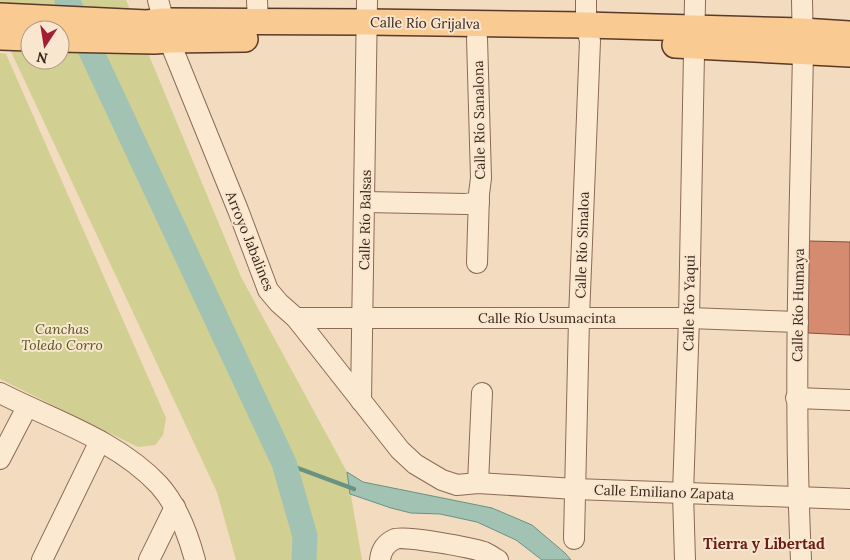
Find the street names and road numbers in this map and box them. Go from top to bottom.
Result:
street label: Calle Río Grijalva [370,13,480,33]
street label: Calle Río Sanalona [469,60,489,180]
street label: Calle Río Balsas [355,170,375,270]
street label: Arroyo Jabalines [221,188,278,293]
street label: Calle Río Sinaloa [571,191,593,299]
street label: Calle Río Humaya [788,248,808,362]
street label: Calle Río Yaqui [679,255,699,351]
street label: Calle Río Usumacinta [478,309,616,327]
street label: Calle Emiliano Zapata [594,481,734,503]

